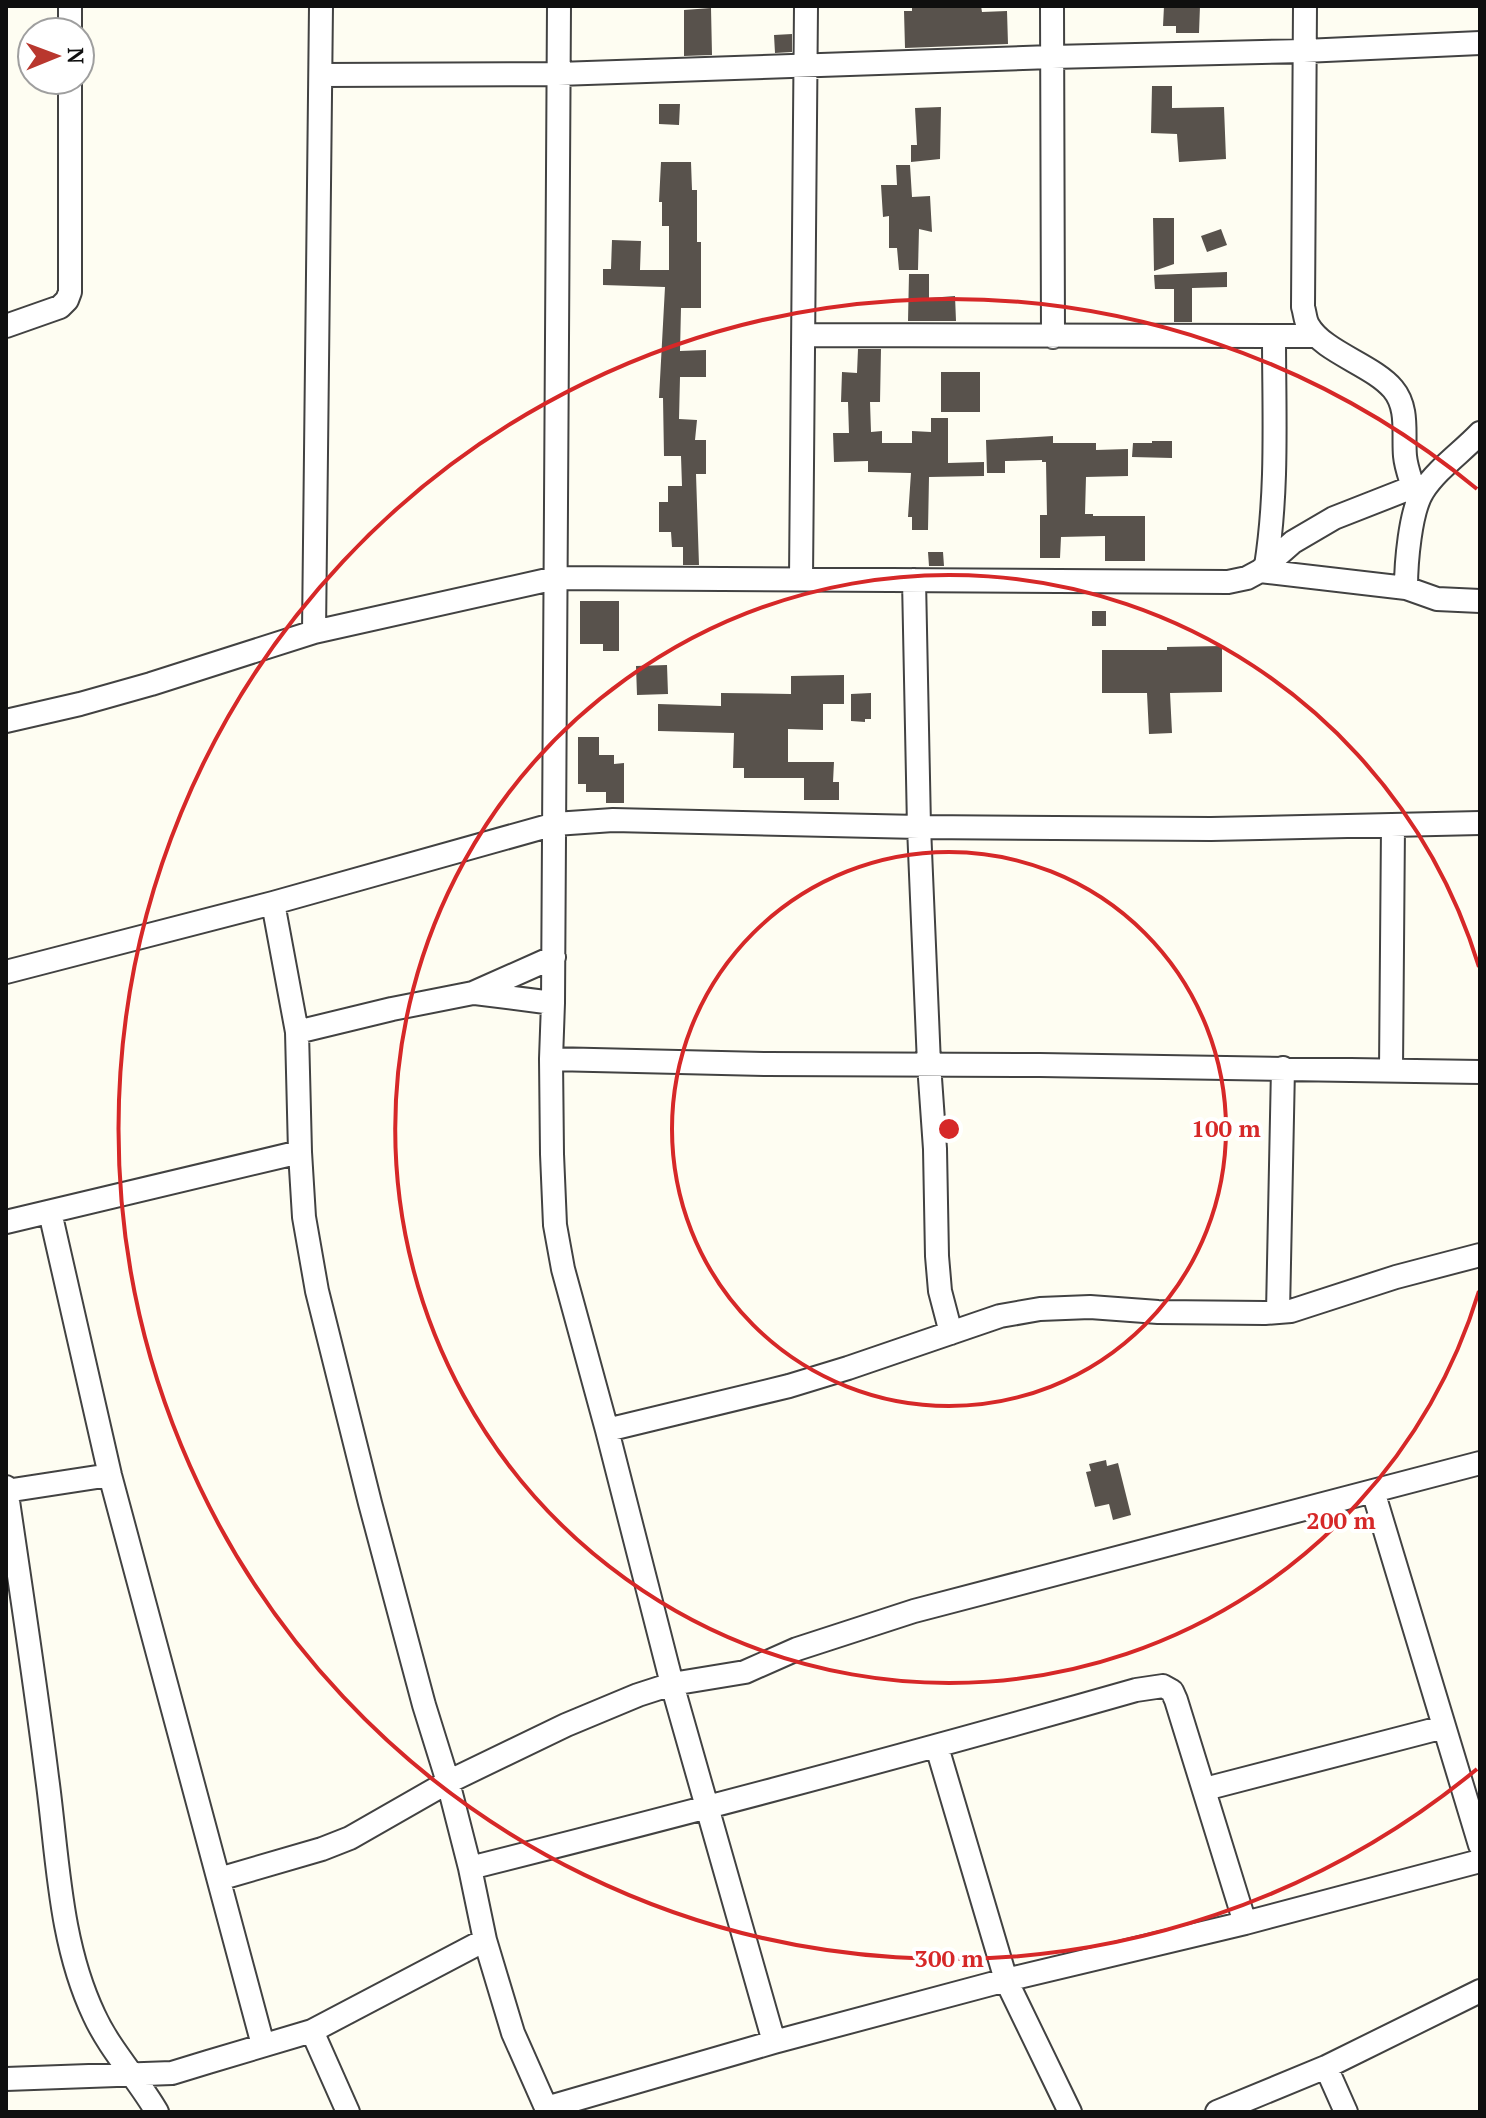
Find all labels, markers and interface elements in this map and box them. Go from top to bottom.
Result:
north arrow [16,16,96,96]
text: N [62,47,91,65]
text: 100 m [1191,1112,1261,1144]
centre of rings [935,1115,963,1143]
text: 200 m [1306,1504,1376,1536]
text: 300 m [914,1942,984,1974]

